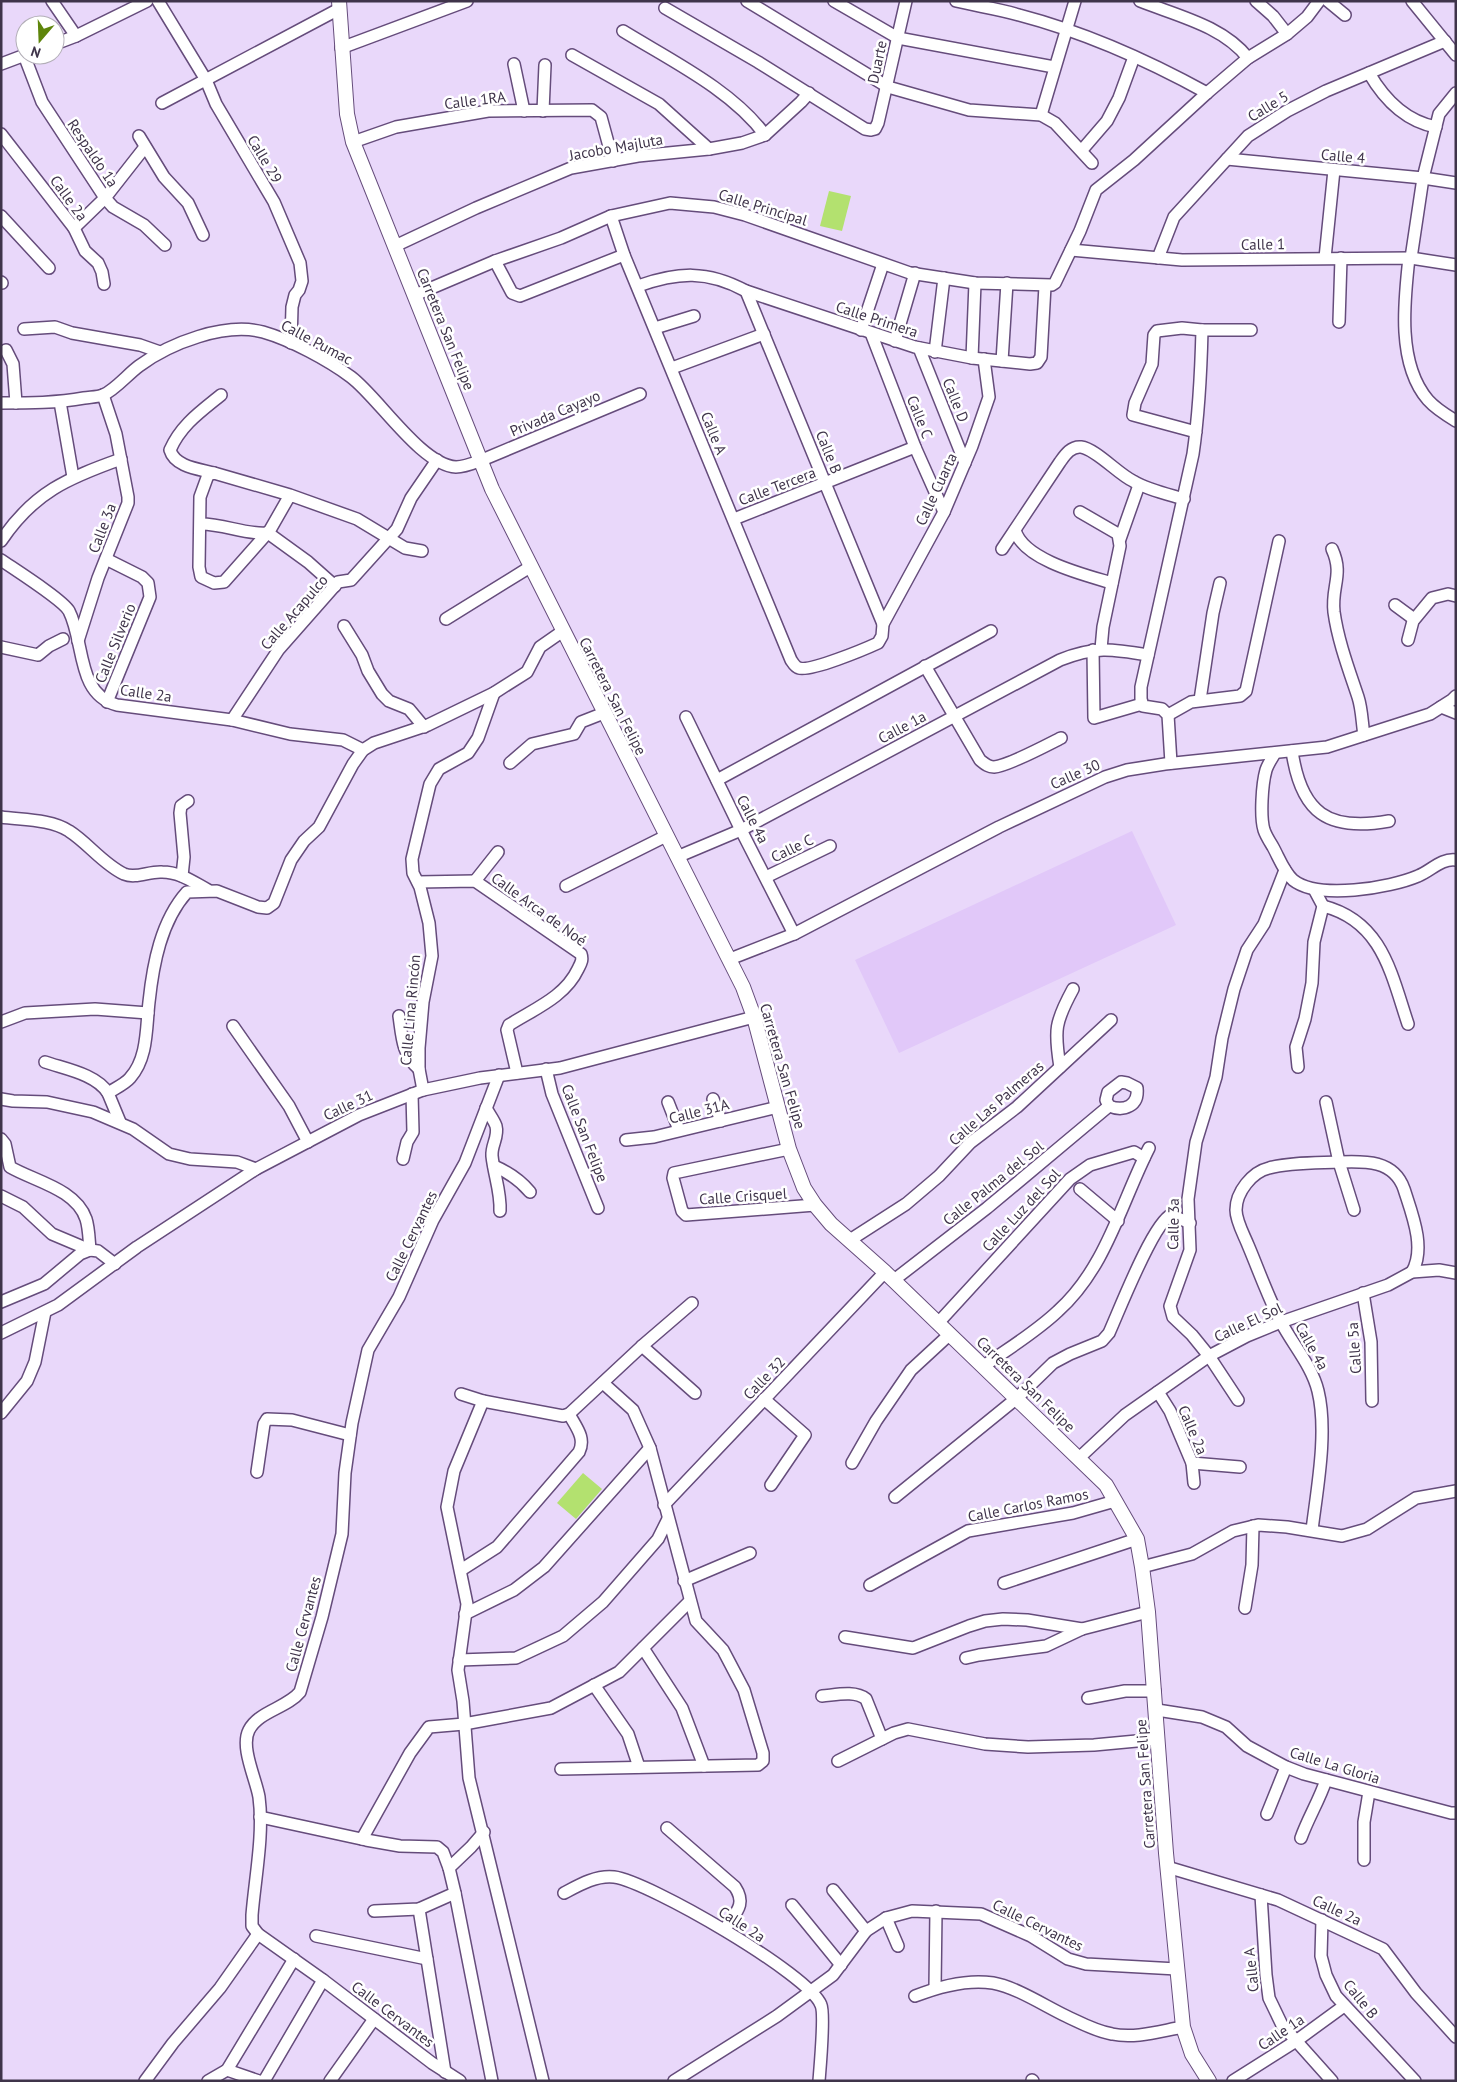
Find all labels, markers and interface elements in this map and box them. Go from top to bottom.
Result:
north arrow [15,15,65,65]
street label: Duarte [863,39,891,85]
text: N [28,42,43,62]
street label: Calle 5 [1244,86,1292,126]
street label: Calle 1RA [443,87,507,113]
street label: Respaldo 1a [63,115,123,191]
street label: Jacobo Majluta [567,129,664,165]
street label: Calle 29 [243,132,287,186]
street label: Calle 4 [1320,145,1366,167]
street label: Calle 2a [46,171,92,225]
street label: Calle Principal [716,184,810,230]
street label: Calle 1 [1241,234,1285,254]
street label: Carretera San Felipe [413,265,479,393]
street label: Calle Primera [833,297,921,341]
street label: Calle Pumac [278,315,356,369]
street label: Calle D [939,375,973,425]
street label: Privada Cayayo [507,385,603,441]
street label: Calle C [903,393,937,441]
street label: Calle A [697,409,731,457]
street label: Calle B [812,428,846,476]
street label: Calle Cuarta [911,450,961,528]
street label: Calle Tercera [736,463,818,509]
street label: Calle 3a [84,500,120,556]
street label: Calle Acapulco [256,570,332,654]
street label: Calle Silverio [90,600,140,686]
street label: Carretera San Felipe [575,634,651,758]
street label: Calle 2a [119,680,173,706]
street label: Calle 1a [875,706,929,748]
street label: Calle 30 [1047,755,1103,793]
street label: Calle 4a [733,792,773,846]
street label: Calle C [768,830,816,866]
street label: Calle Arca de Noé [488,868,590,950]
street label: Calle Lina Rincón [396,954,424,1066]
street label: Carretera San Felipe [756,1001,810,1131]
street label: Calle Las Palmeras [945,1057,1047,1149]
street label: Calle San Felipe [558,1081,612,1185]
street label: Calle 31 [320,1085,376,1125]
street label: Calle 31A [667,1094,731,1128]
street label: Calle Palma del Sol [939,1136,1048,1229]
street label: Calle Luz del Sol [978,1164,1065,1255]
street label: Calle Crisquel [698,1183,788,1209]
street label: Calle Cervantes [381,1188,441,1284]
street label: Calle 3a [1163,1198,1183,1250]
street label: Calle El Sol [1211,1298,1286,1346]
street label: Calle 4a [1291,1319,1333,1373]
street label: Calle 5a [1343,1322,1365,1374]
street label: Carretera San Felipe [973,1332,1079,1436]
street label: Calle 32 [739,1353,789,1403]
street label: Calle 2a [1174,1402,1212,1458]
street label: Calle Carlos Ramos [966,1484,1090,1526]
street label: Calle Cervantes [281,1574,325,1674]
street label: Carretera San Felipe [1131,1719,1159,1849]
street label: Calle La Gloria [1288,1742,1382,1788]
street label: Calle 2a [1310,1890,1364,1930]
street label: Calle Cervantes [990,1895,1086,1955]
street label: Calle 2a [715,1902,769,1946]
street label: Calle A [1239,1947,1263,1993]
street label: Calle B [1339,1976,1383,2022]
street label: Calle Cervantes [348,1977,438,2051]
street label: Calle 1a [1254,2010,1308,2054]

